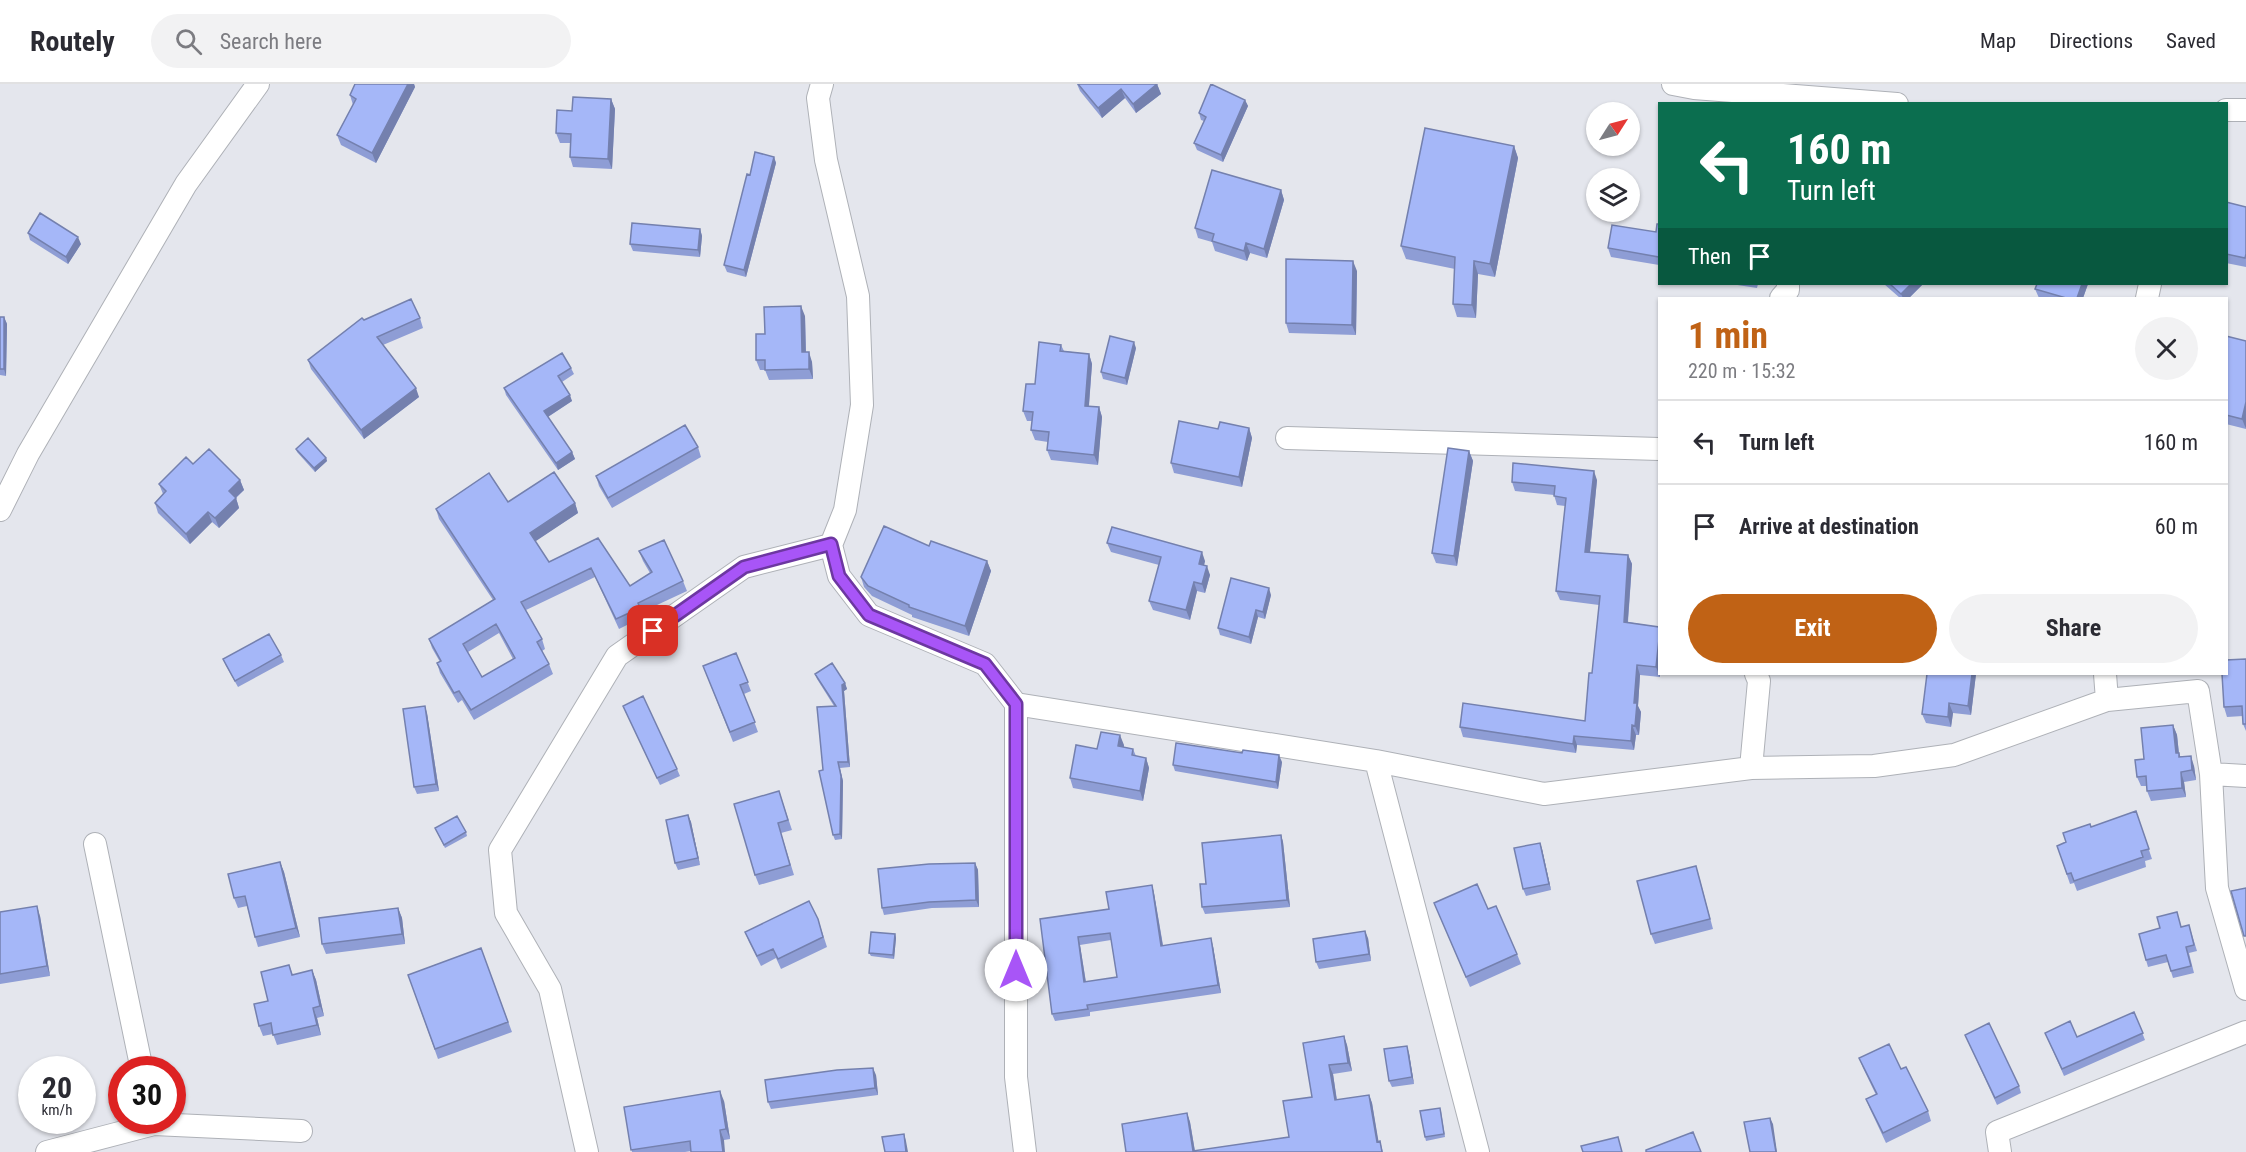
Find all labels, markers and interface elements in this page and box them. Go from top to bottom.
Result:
search box [151,14,571,68]
text: Routely [30,25,115,58]
icon: search [172,25,205,58]
text: Search here [220,29,322,54]
text: Map [1980,29,2016,53]
text: Directions [2049,29,2133,53]
text: Saved [2166,29,2216,53]
north arrow [1586,102,1640,156]
map controls [1586,102,1640,222]
text: 160 m [1787,125,1892,174]
icon: left [1688,126,1766,204]
button: layers [1586,168,1640,222]
text: Turn left [1787,175,1876,207]
icon: arrive [1743,240,1776,273]
text: Then [1688,244,1731,269]
text: 1 min [1688,315,1768,357]
button: close [2135,317,2198,380]
text: 220 m · 15:32 [1688,359,1795,383]
icon: left [1688,426,1721,459]
text: Turn left [1739,430,1814,455]
text: 160 m [2144,430,2198,455]
icon: arrive [1688,510,1721,543]
text: Arrive at destination [1739,514,1919,539]
text: 60 m [2155,514,2198,539]
button: Exit [1688,594,1937,663]
button: Share [1949,594,2198,663]
pin [627,605,678,656]
icon: arrive [636,614,669,647]
position arrow [984,938,1048,1002]
speed limit sign: 30 [108,1056,186,1134]
text: 20 [42,1070,72,1105]
text: km/h [42,1101,72,1119]

